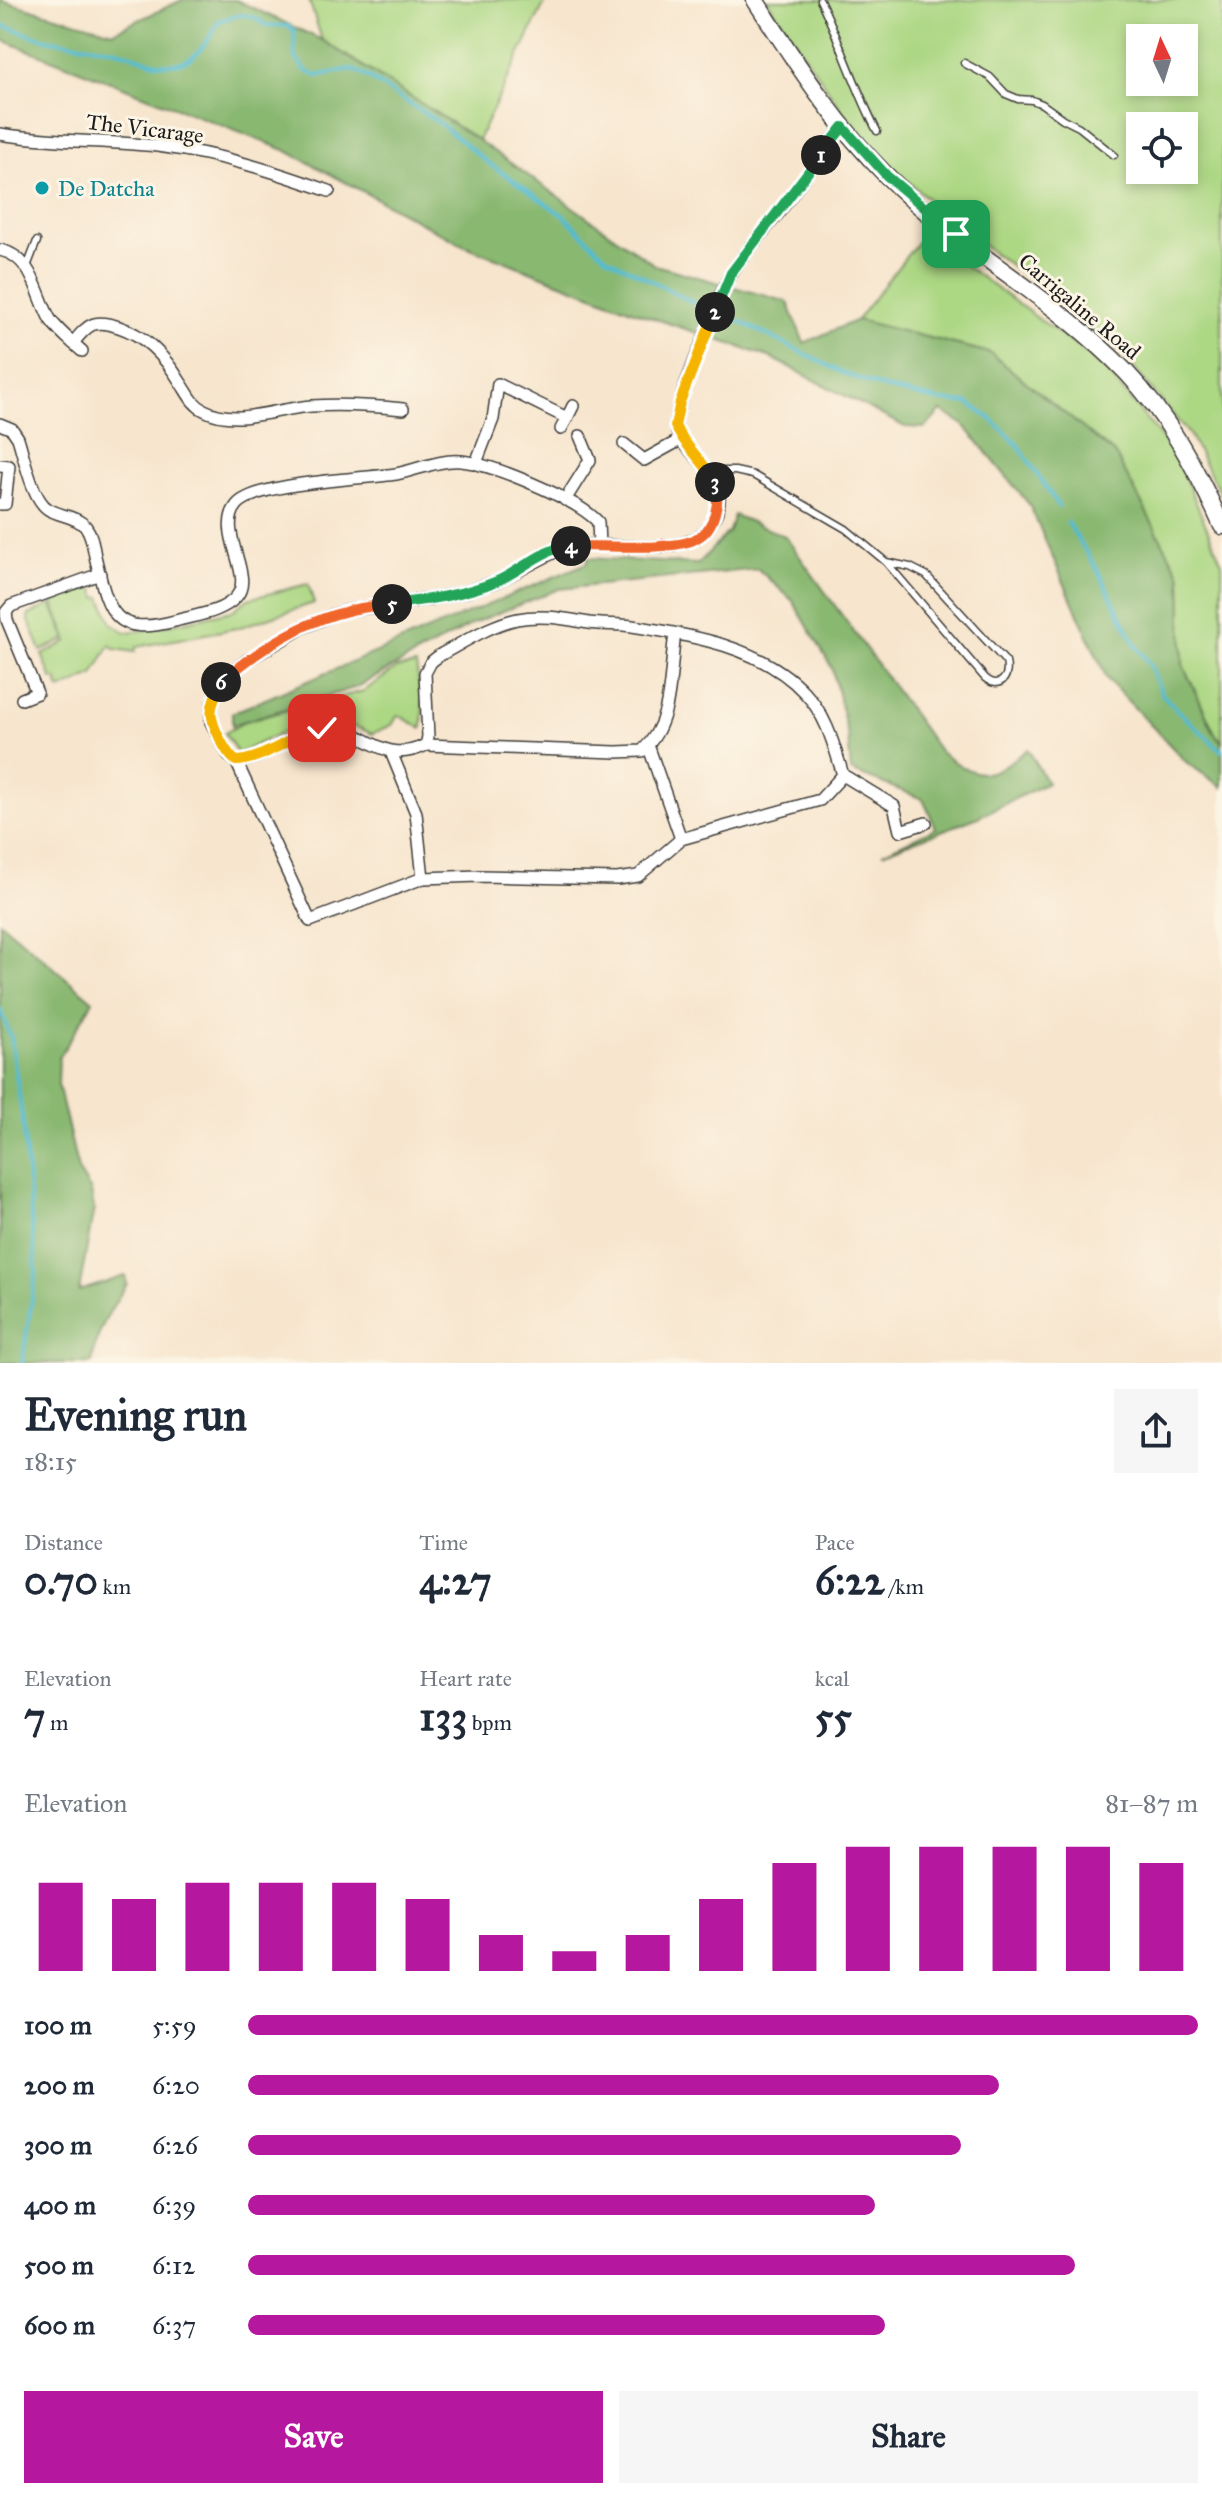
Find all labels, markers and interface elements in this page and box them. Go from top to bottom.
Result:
north arrow [1126,24,1198,96]
map controls [1126,24,1198,184]
street label: The Vicarage [85,108,205,149]
button: locate [1126,112,1198,184]
pin: 1 [801,135,841,175]
text: 1 [817,141,825,168]
place label: De Datcha [58,175,155,202]
marker: De Datcha [33,179,51,197]
pin [922,200,990,268]
icon: arrive [934,212,978,256]
street label: Carrigaline Road [1013,247,1146,365]
pin: 2 [695,292,735,332]
text: 2 [710,298,720,325]
pin: 3 [695,462,735,502]
text: 3 [711,468,719,495]
pin: 4 [551,526,591,566]
text: 4 [565,532,577,559]
pin: 5 [372,584,412,624]
text: 5 [387,590,397,617]
pin: 6 [201,662,241,702]
text: 6 [215,668,227,695]
pin [288,694,356,762]
icon: check [300,706,344,750]
text: Evening run [24,1388,247,1442]
button: share [1114,1389,1198,1473]
text: 18:15 [24,1445,77,1477]
text: Distance [24,1529,103,1556]
text: Time [419,1529,468,1556]
text: Pace [815,1529,855,1556]
text: 0.70 [24,1556,98,1605]
text: 4:27 [419,1556,492,1605]
text: 6:22 [815,1556,885,1605]
text: km [98,1573,131,1600]
text: /km [885,1573,924,1600]
text: Elevation [24,1665,111,1692]
text: Heart rate [419,1665,512,1692]
text: kcal [815,1665,849,1692]
text: 7 [24,1692,45,1741]
text: 133 [419,1692,467,1741]
text: 55 [815,1692,852,1741]
text: m [45,1709,69,1736]
text: bpm [467,1709,512,1736]
text: Elevation [24,1787,127,1819]
text: 81–87 m [1105,1787,1198,1819]
text: 100 m [24,2009,92,2041]
text: 5:59 [152,2009,197,2041]
text: 200 m [24,2069,95,2101]
text: 6:20 [152,2069,200,2101]
text: 300 m [24,2129,92,2161]
text: 6:26 [152,2129,198,2161]
text: 400 m [24,2189,96,2221]
text: 6:39 [152,2189,196,2221]
text: 500 m [24,2249,94,2281]
text: 6:12 [152,2249,195,2281]
text: 600 m [24,2309,95,2341]
text: 6:37 [152,2309,196,2341]
button: Save [24,2391,603,2483]
button: Share [619,2391,1198,2483]

